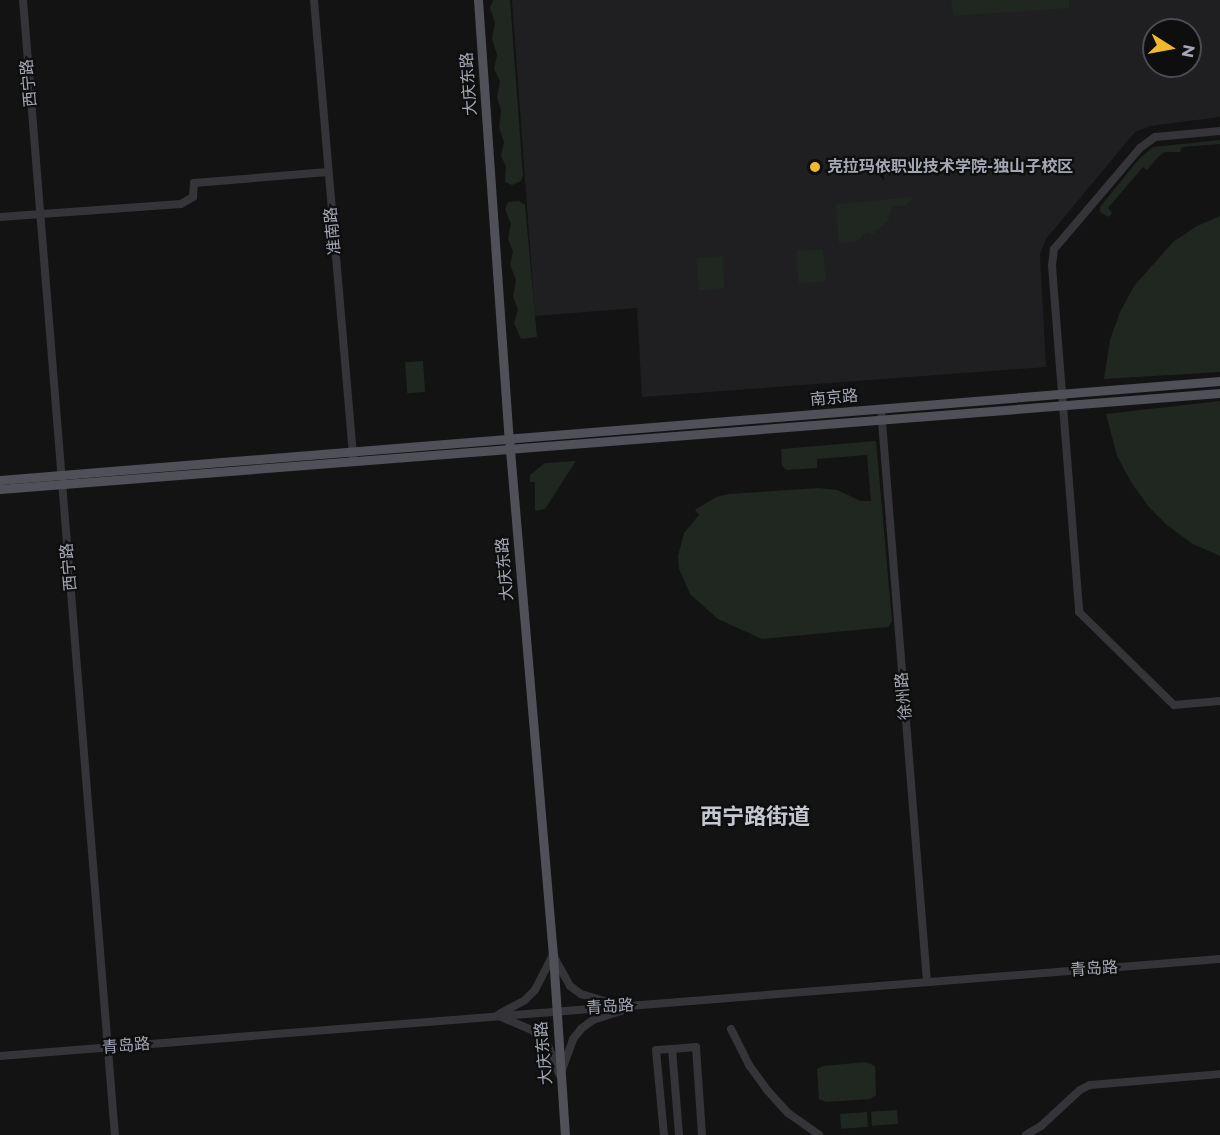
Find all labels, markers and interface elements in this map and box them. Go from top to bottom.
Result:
north arrow [1142,18,1202,78]
text: N [1178,43,1199,59]
street label: 大庆东路 [457,51,481,117]
street label: 西宁路 [17,58,41,108]
place label: 克拉玛依职业技术学院-独山子校区 [827,157,1073,177]
marker: 克拉玛依职业技术学院-独山子校区 [808,160,822,174]
street label: 准南路 [321,206,345,256]
street label: 南京路 [809,386,859,410]
street label: 大庆东路 [493,536,517,602]
street label: 西宁路 [57,542,81,592]
street label: 徐州路 [892,671,916,721]
district label: 西宁路街道 [700,804,810,830]
street label: 青岛路 [1069,958,1119,980]
street label: 青岛路 [585,996,635,1018]
street label: 大庆东路 [532,1020,556,1086]
street label: 青岛路 [101,1034,151,1058]

